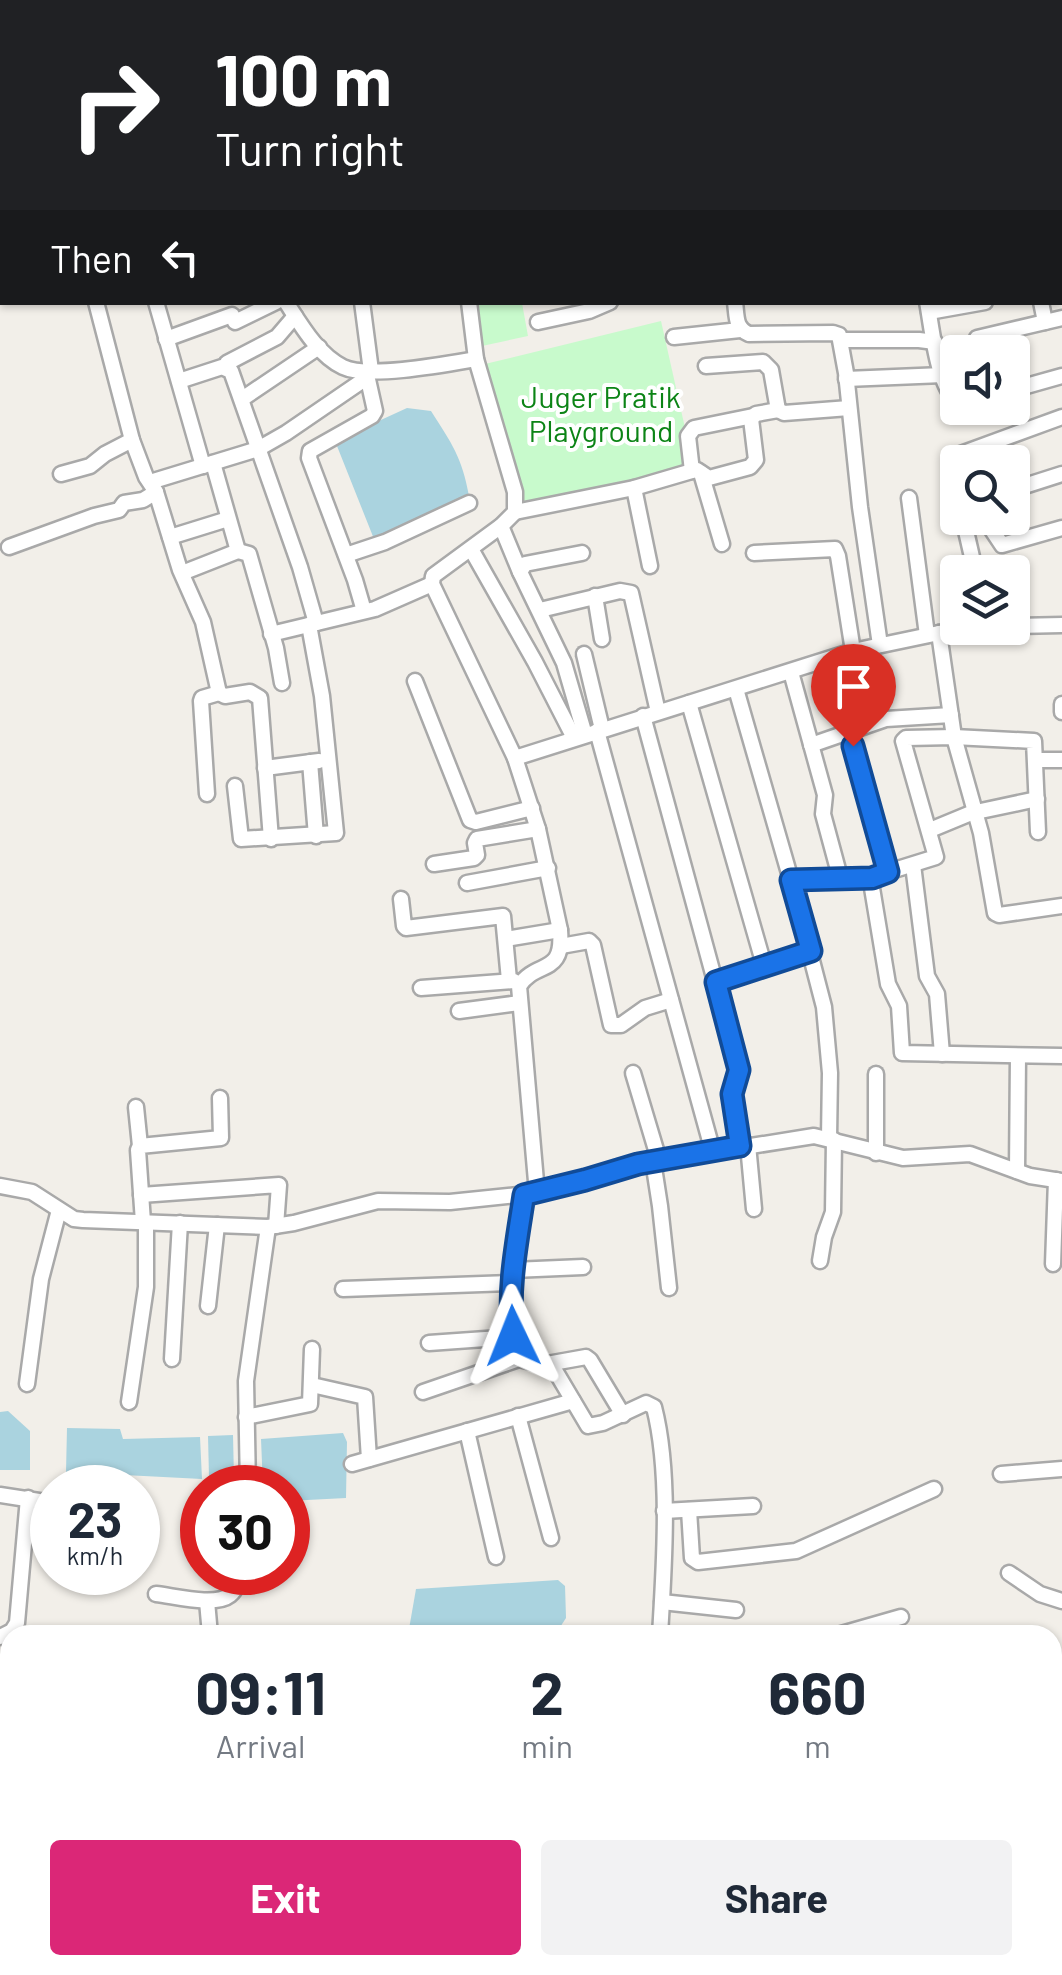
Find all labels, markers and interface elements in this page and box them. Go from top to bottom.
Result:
text: 100 m [215,36,392,120]
icon: right [50,40,180,170]
text: Turn right [215,121,405,175]
icon: left [153,230,208,285]
text: Then [50,235,133,281]
map controls [940,335,1030,645]
button: sound [940,335,1030,425]
park label: Juger Pratik Playground [521,378,681,448]
button: search [940,445,1030,535]
button: layers [940,555,1030,645]
pin [811,644,896,747]
icon: arrive [826,659,881,714]
position arrow [461,1284,565,1388]
speed limit sign: 30 [180,1465,310,1595]
text: 23 [68,1488,122,1548]
text: km/h [67,1540,123,1570]
text: 09:11 [195,1655,326,1727]
text: 2 [530,1655,564,1727]
text: 660 [768,1655,867,1727]
text: Arrival [216,1726,305,1764]
text: min [521,1726,573,1764]
text: m [804,1726,831,1764]
button: Exit [50,1840,521,1955]
button: Share [541,1840,1012,1955]

